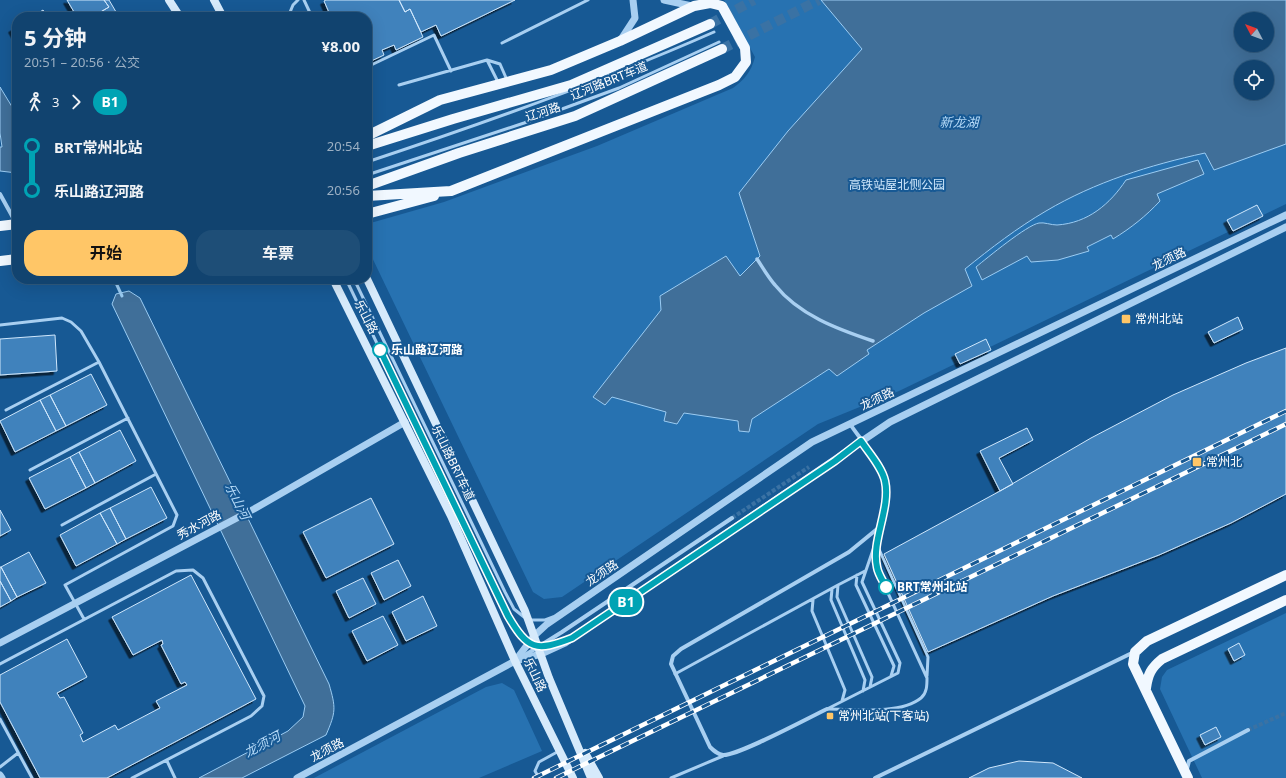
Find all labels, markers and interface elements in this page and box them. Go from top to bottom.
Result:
north arrow [1234,12,1274,52]
map controls [1234,12,1274,100]
text: 5 分钟 [24,22,86,52]
text: ¥8.00 [321,36,360,56]
text: 20:51 – 20:56 · 公交 [24,53,140,71]
street label: 辽河路BRT车道 [568,57,650,104]
button: locate [1234,60,1274,100]
icon: walk [24,91,46,113]
icon: forward [65,91,87,113]
text: B1 [101,92,119,111]
text: 3 [52,93,59,111]
street label: 辽河路 [523,98,563,125]
water label: 新龙湖 [939,113,980,131]
text: BRT常州北站 [54,137,142,157]
text: 20:54 [327,137,360,155]
park label: 高铁站屋北侧公园 [849,176,945,193]
text: 乐山路辽河路 [54,181,144,201]
text: 20:56 [327,181,360,199]
button: 开始 [24,230,188,276]
button: 车票 [196,230,360,276]
street label: 龙须路 [1149,243,1189,274]
street label: 乐山路 [351,297,382,337]
place label: 常州北站 [1135,310,1183,327]
marker: 常州北站 [1120,313,1132,325]
place label: 乐山路辽河路 [391,341,463,358]
marker: 乐山路辽河路 [372,342,388,358]
street label: 龙须路 [857,383,897,414]
street label: 乐山路BRT车道 [428,422,479,503]
place label: 常州北 [1206,453,1242,470]
marker: 常州北 [1191,456,1203,468]
water label: 乐山河 [221,480,256,525]
street label: 秀水河路 [174,506,224,543]
street label: 龙须路 [582,555,621,590]
place label: BRT常州北站 [897,578,968,595]
marker: BRT常州北站 [878,579,894,595]
line badge: B1 [608,589,644,615]
text: B1 [617,592,635,611]
street label: 乐山路 [520,655,551,695]
place label: 常州北站(下客站) [838,707,930,724]
marker: 常州北站(下客站) [825,711,835,721]
water label: 龙须河 [241,725,286,761]
street label: 龙须路 [307,734,347,766]

